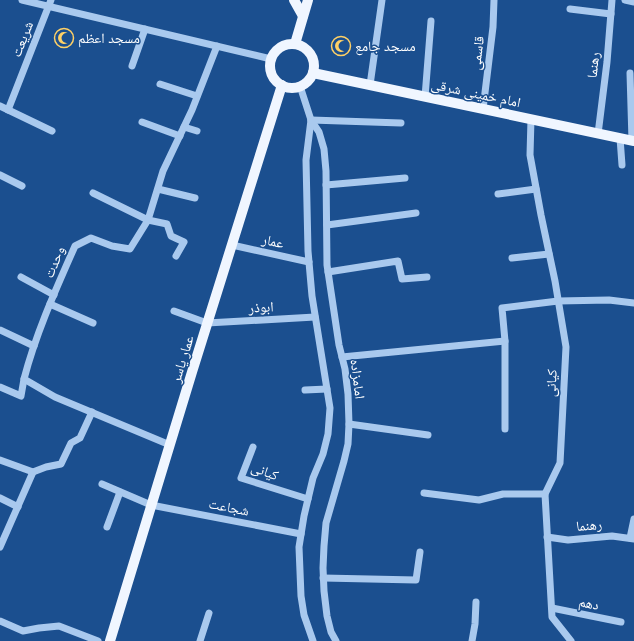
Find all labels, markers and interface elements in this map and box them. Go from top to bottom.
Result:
street label: شریعت [7,19,37,59]
mosque icon: مسجد اعظم [53,27,75,49]
place label: مسجد اعظم [78,29,140,48]
mosque icon: مسجد جامع [330,35,352,57]
street label: قاسمی [466,35,488,71]
place label: مسجد جامع [355,37,416,56]
street label: رهنما [583,51,603,79]
street label: امام خمینی شرقی [429,75,522,112]
street label: عمار [259,230,286,252]
street label: وحدت [39,243,69,281]
street label: ابوذر [247,297,274,317]
street label: عمار یاسر [166,333,198,386]
street label: امامزاده [347,358,369,400]
street label: کیانی [541,368,561,397]
street label: کیانی [249,458,281,484]
street label: شجاعت [208,494,251,519]
street label: رهنما [575,515,603,535]
street label: دهم [577,592,601,615]

